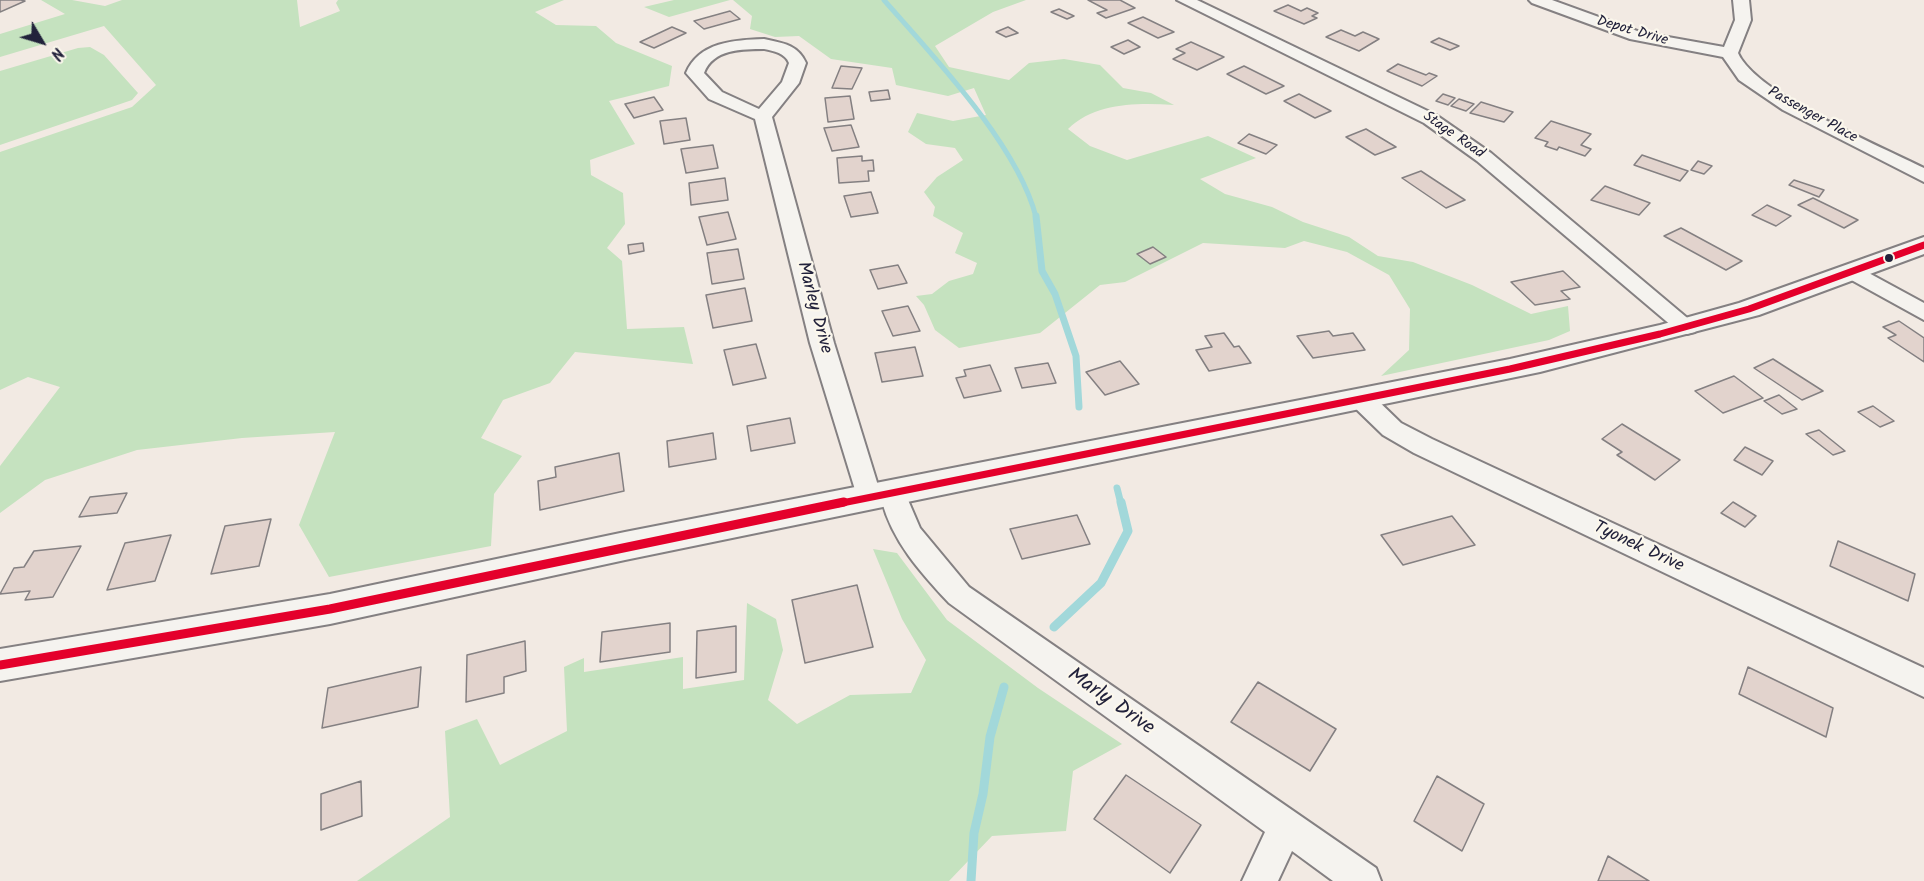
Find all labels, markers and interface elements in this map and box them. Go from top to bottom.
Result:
north arrow [12,12,72,72]
street label: Depot Drive [1594,13,1670,51]
text: N [44,42,70,65]
street label: Passenger Place [1764,84,1860,148]
street label: Stage Road [1419,108,1487,164]
unlabelled marker [1883,252,1895,264]
street label: Marley Drive [790,260,836,356]
street label: Tyonek Drive [1589,518,1687,578]
street label: Marly Drive [1062,664,1158,742]

